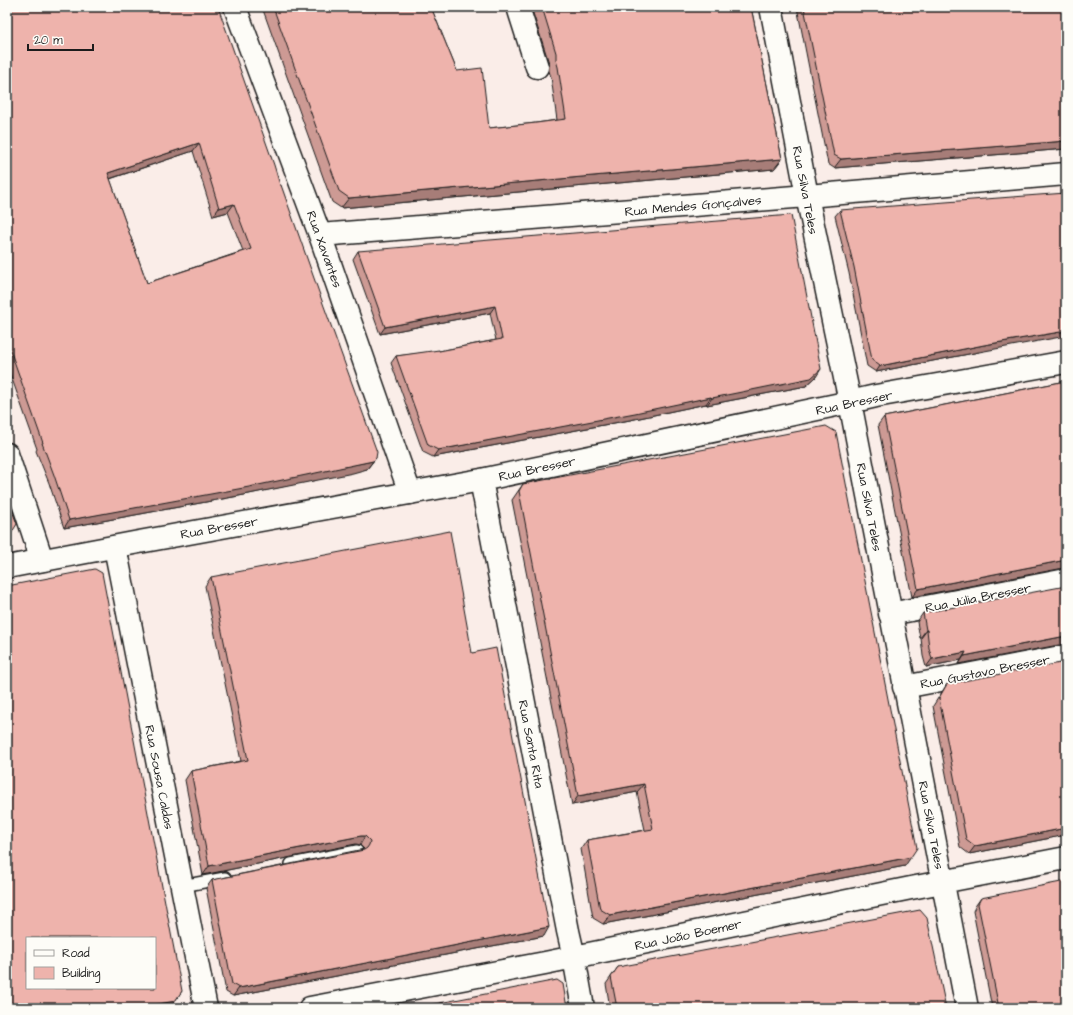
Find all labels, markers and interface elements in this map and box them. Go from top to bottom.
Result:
scale bar [28,26,93,52]
text: 20 m [34,32,63,49]
street label: Rua Silva Teles [788,145,822,236]
street label: Rua Mendes Gonçalves [624,191,763,221]
street label: Rua Xavantes [302,208,346,291]
street label: Rua Bresser [814,386,894,420]
street label: Rua Bresser [497,452,577,486]
street label: Rua Silva Teles [852,462,886,553]
street label: Rua Bresser [179,512,259,544]
street label: Rua Júlia Bresser [924,579,1033,617]
street label: Rua Gustavo Bresser [919,651,1052,693]
street label: Rua Santa Rita [514,699,548,790]
street label: Rua Sousa Caldas [140,723,178,831]
street label: Rua Silva Teles [914,780,948,871]
street label: Rua João Boemer [633,915,743,955]
legend [26,937,156,989]
text: Road [62,945,90,962]
text: Building [62,965,100,983]

